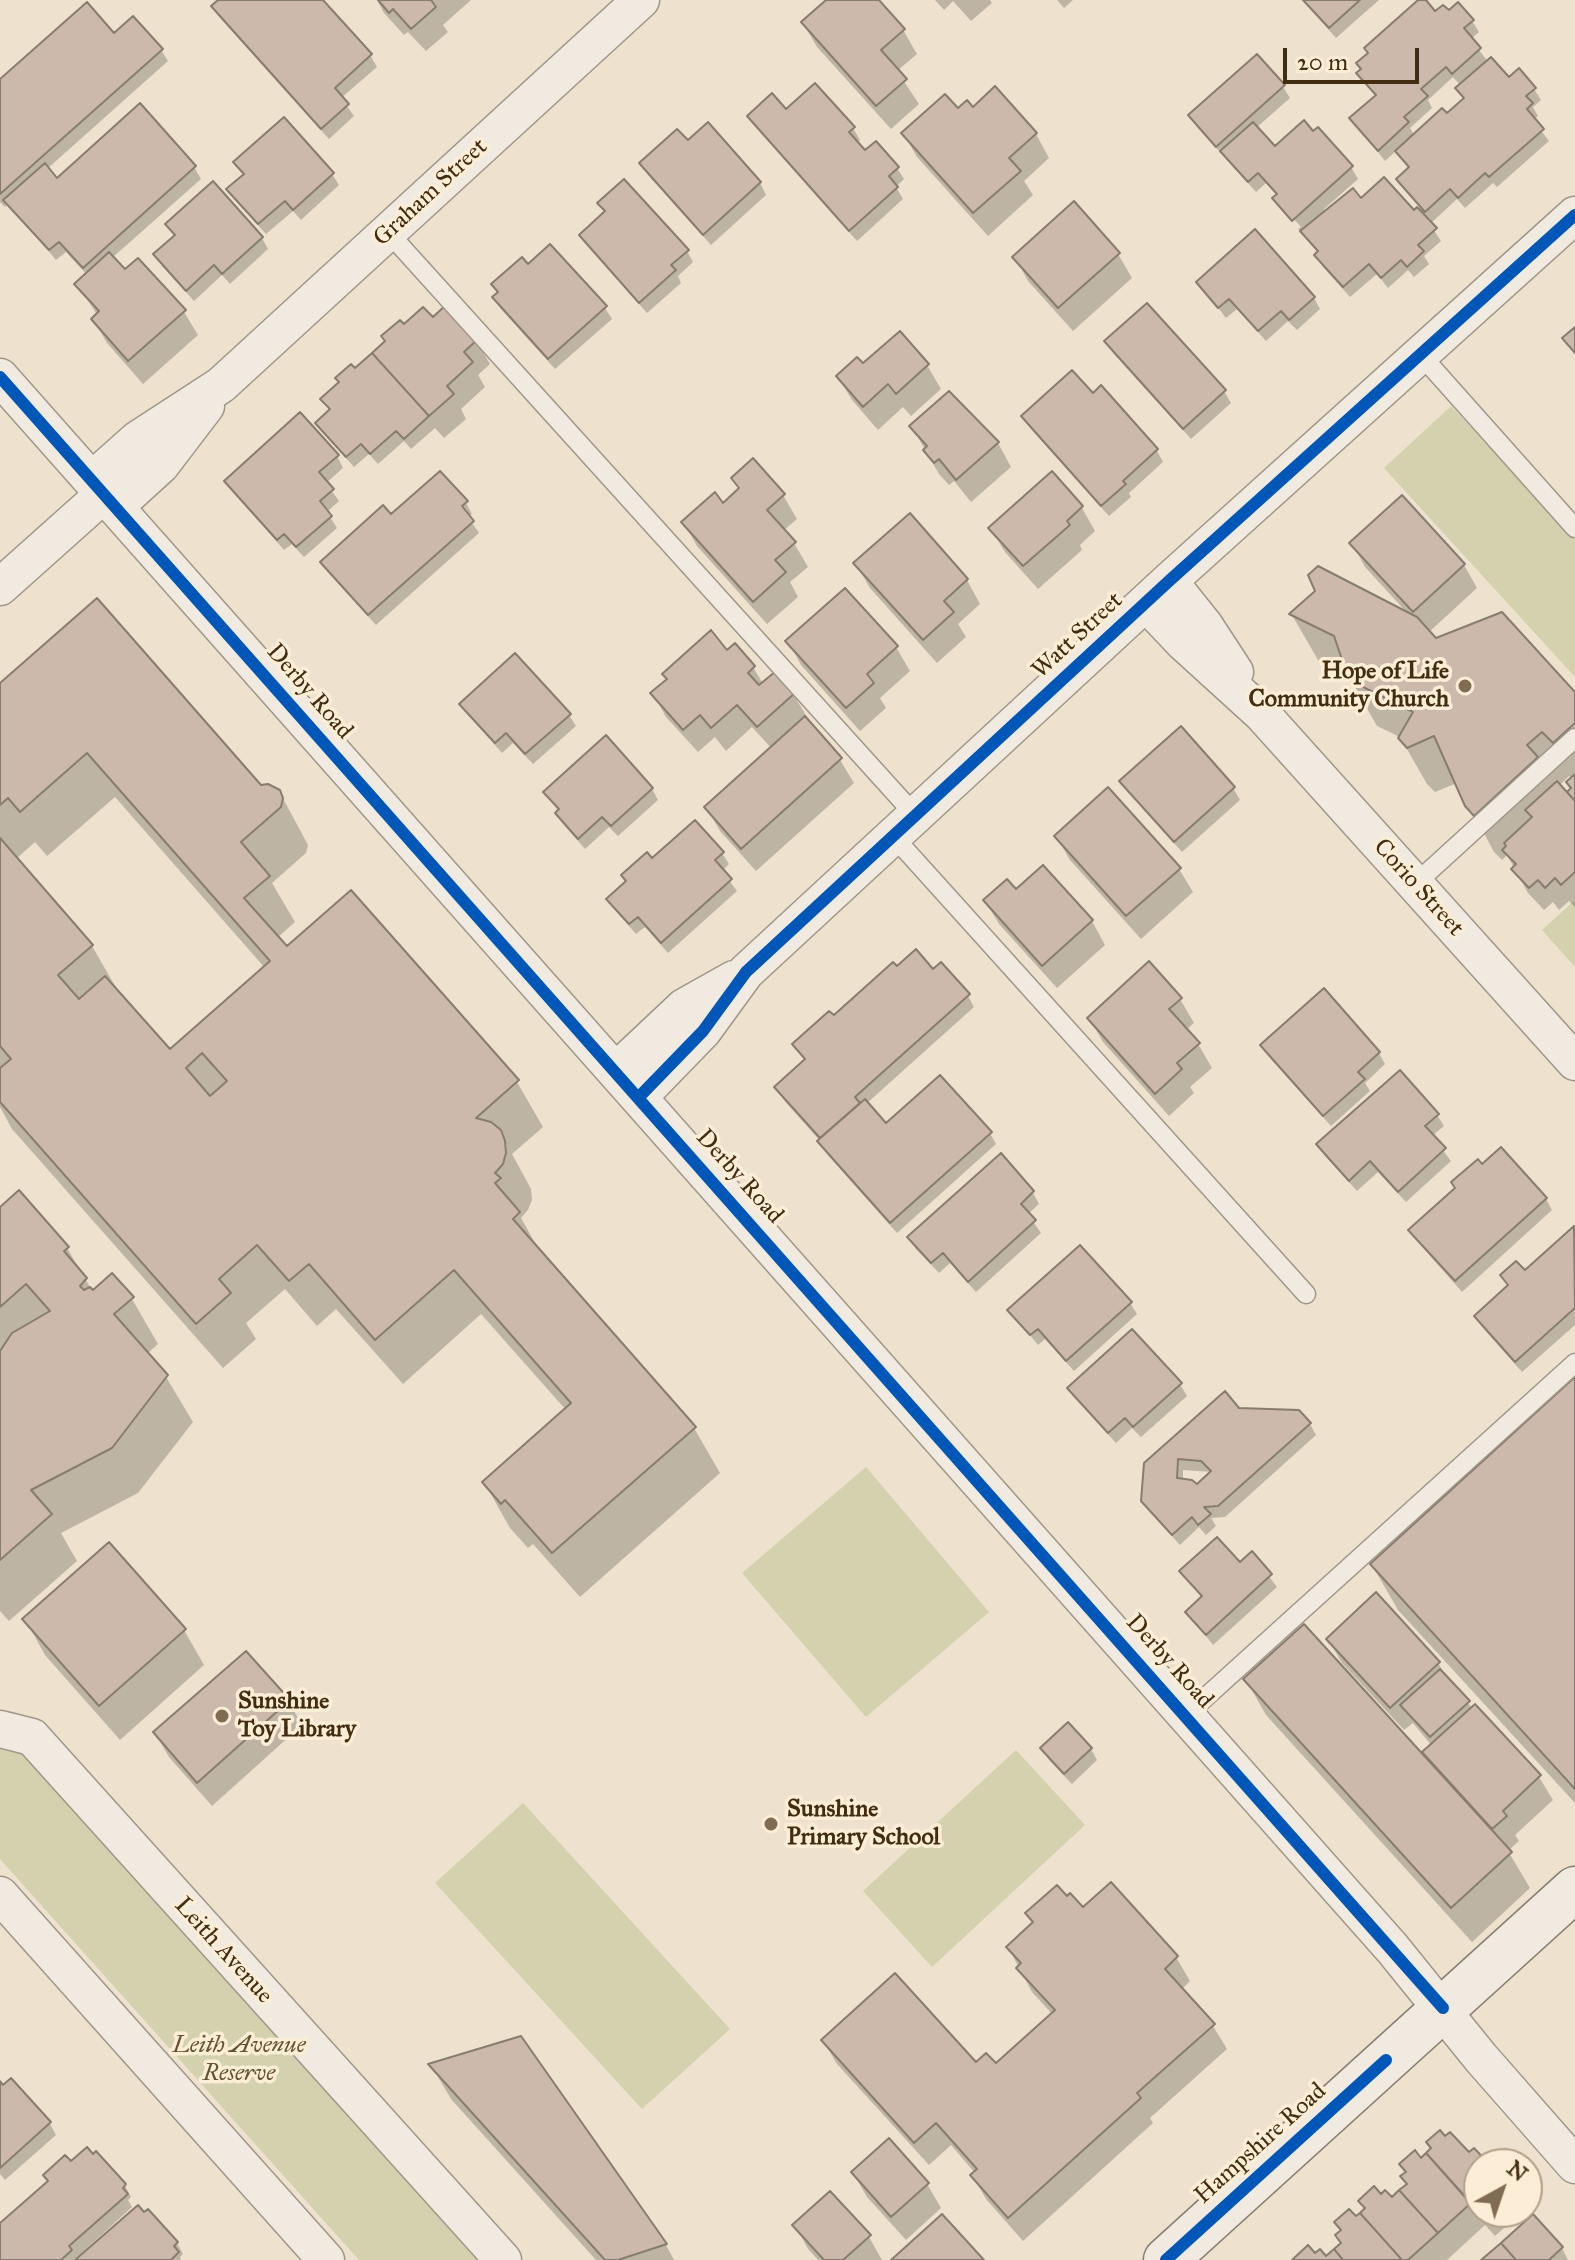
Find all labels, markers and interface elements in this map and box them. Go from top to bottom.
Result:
scale bar [1287,32,1423,82]
text: 20 m [1297,47,1348,77]
street label: Graham Street [368,133,494,253]
street label: Watt Street [1027,587,1129,685]
street label: Derby Road [260,638,358,746]
place label: Hope of Life Community Church [1248,658,1449,714]
marker: Hope of Life Community Church [1456,677,1474,695]
street label: Corio Street [1367,833,1469,943]
street label: Derby Road [689,1124,789,1230]
street label: Derby Road [1119,1609,1219,1715]
place label: Sunshine Toy Library [238,1688,356,1744]
marker: Sunshine Toy Library [213,1707,231,1725]
place label: Sunshine Primary School [787,1796,940,1852]
marker: Sunshine Primary School [762,1815,780,1833]
street label: Leith Avenue [168,1892,278,2010]
park label: Leith Avenue Reserve [172,2032,306,2088]
street label: Hampshire Road [1189,2077,1333,2211]
north arrow [1463,2148,1543,2228]
text: N [1502,2154,1533,2187]

